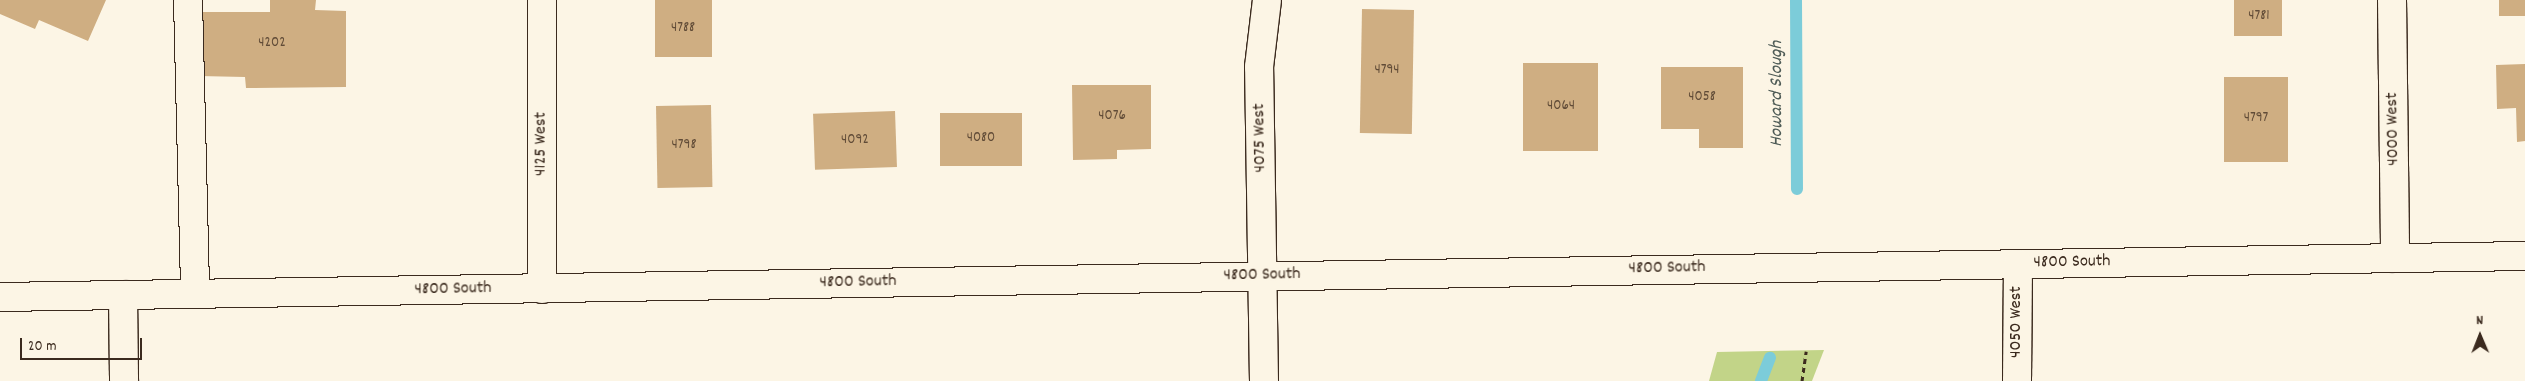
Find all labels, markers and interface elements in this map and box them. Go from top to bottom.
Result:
house number: 4781 [2248,8,2270,26]
house number: 4788 [671,20,695,38]
house number: 4202 [258,35,286,53]
water label: Howard Slough [1767,41,1789,147]
house number: 4794 [1374,62,1400,80]
house number: 4058 [1688,89,1716,107]
street label: 4000 West [2383,92,2405,166]
house number: 4064 [1547,98,1575,116]
street label: 4075 West [1250,103,1272,173]
house number: 4076 [1098,108,1126,126]
house number: 4797 [2244,110,2268,128]
street label: 4125 West [531,112,553,176]
house number: 4080 [967,130,995,148]
house number: 4092 [841,132,869,150]
house number: 4798 [672,137,696,155]
street label: 4800 South [2033,252,2111,274]
street label: 4800 South [1628,258,1706,280]
street label: 4800 South [1223,265,1301,287]
street label: 4800 South [819,272,897,294]
street label: 4800 South [414,279,492,301]
street label: 4050 West [2006,286,2028,358]
north arrow [2455,311,2505,361]
text: N [2476,311,2483,331]
scale bar [22,328,145,360]
text: 20 m [28,336,56,358]

